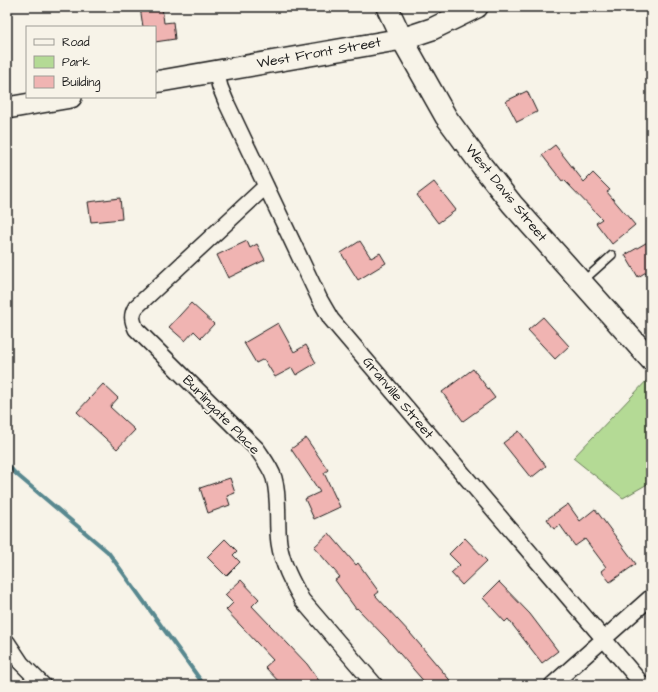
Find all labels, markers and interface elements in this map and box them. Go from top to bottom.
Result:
legend [26,26,156,98]
street label: West Front Street [255,32,383,74]
text: Road [62,34,90,51]
text: Park [62,54,90,71]
text: Building [62,74,100,92]
street label: West Davis Street [460,140,552,246]
street label: Granville Street [358,353,439,444]
street label: Burlingate Place [178,371,265,460]

